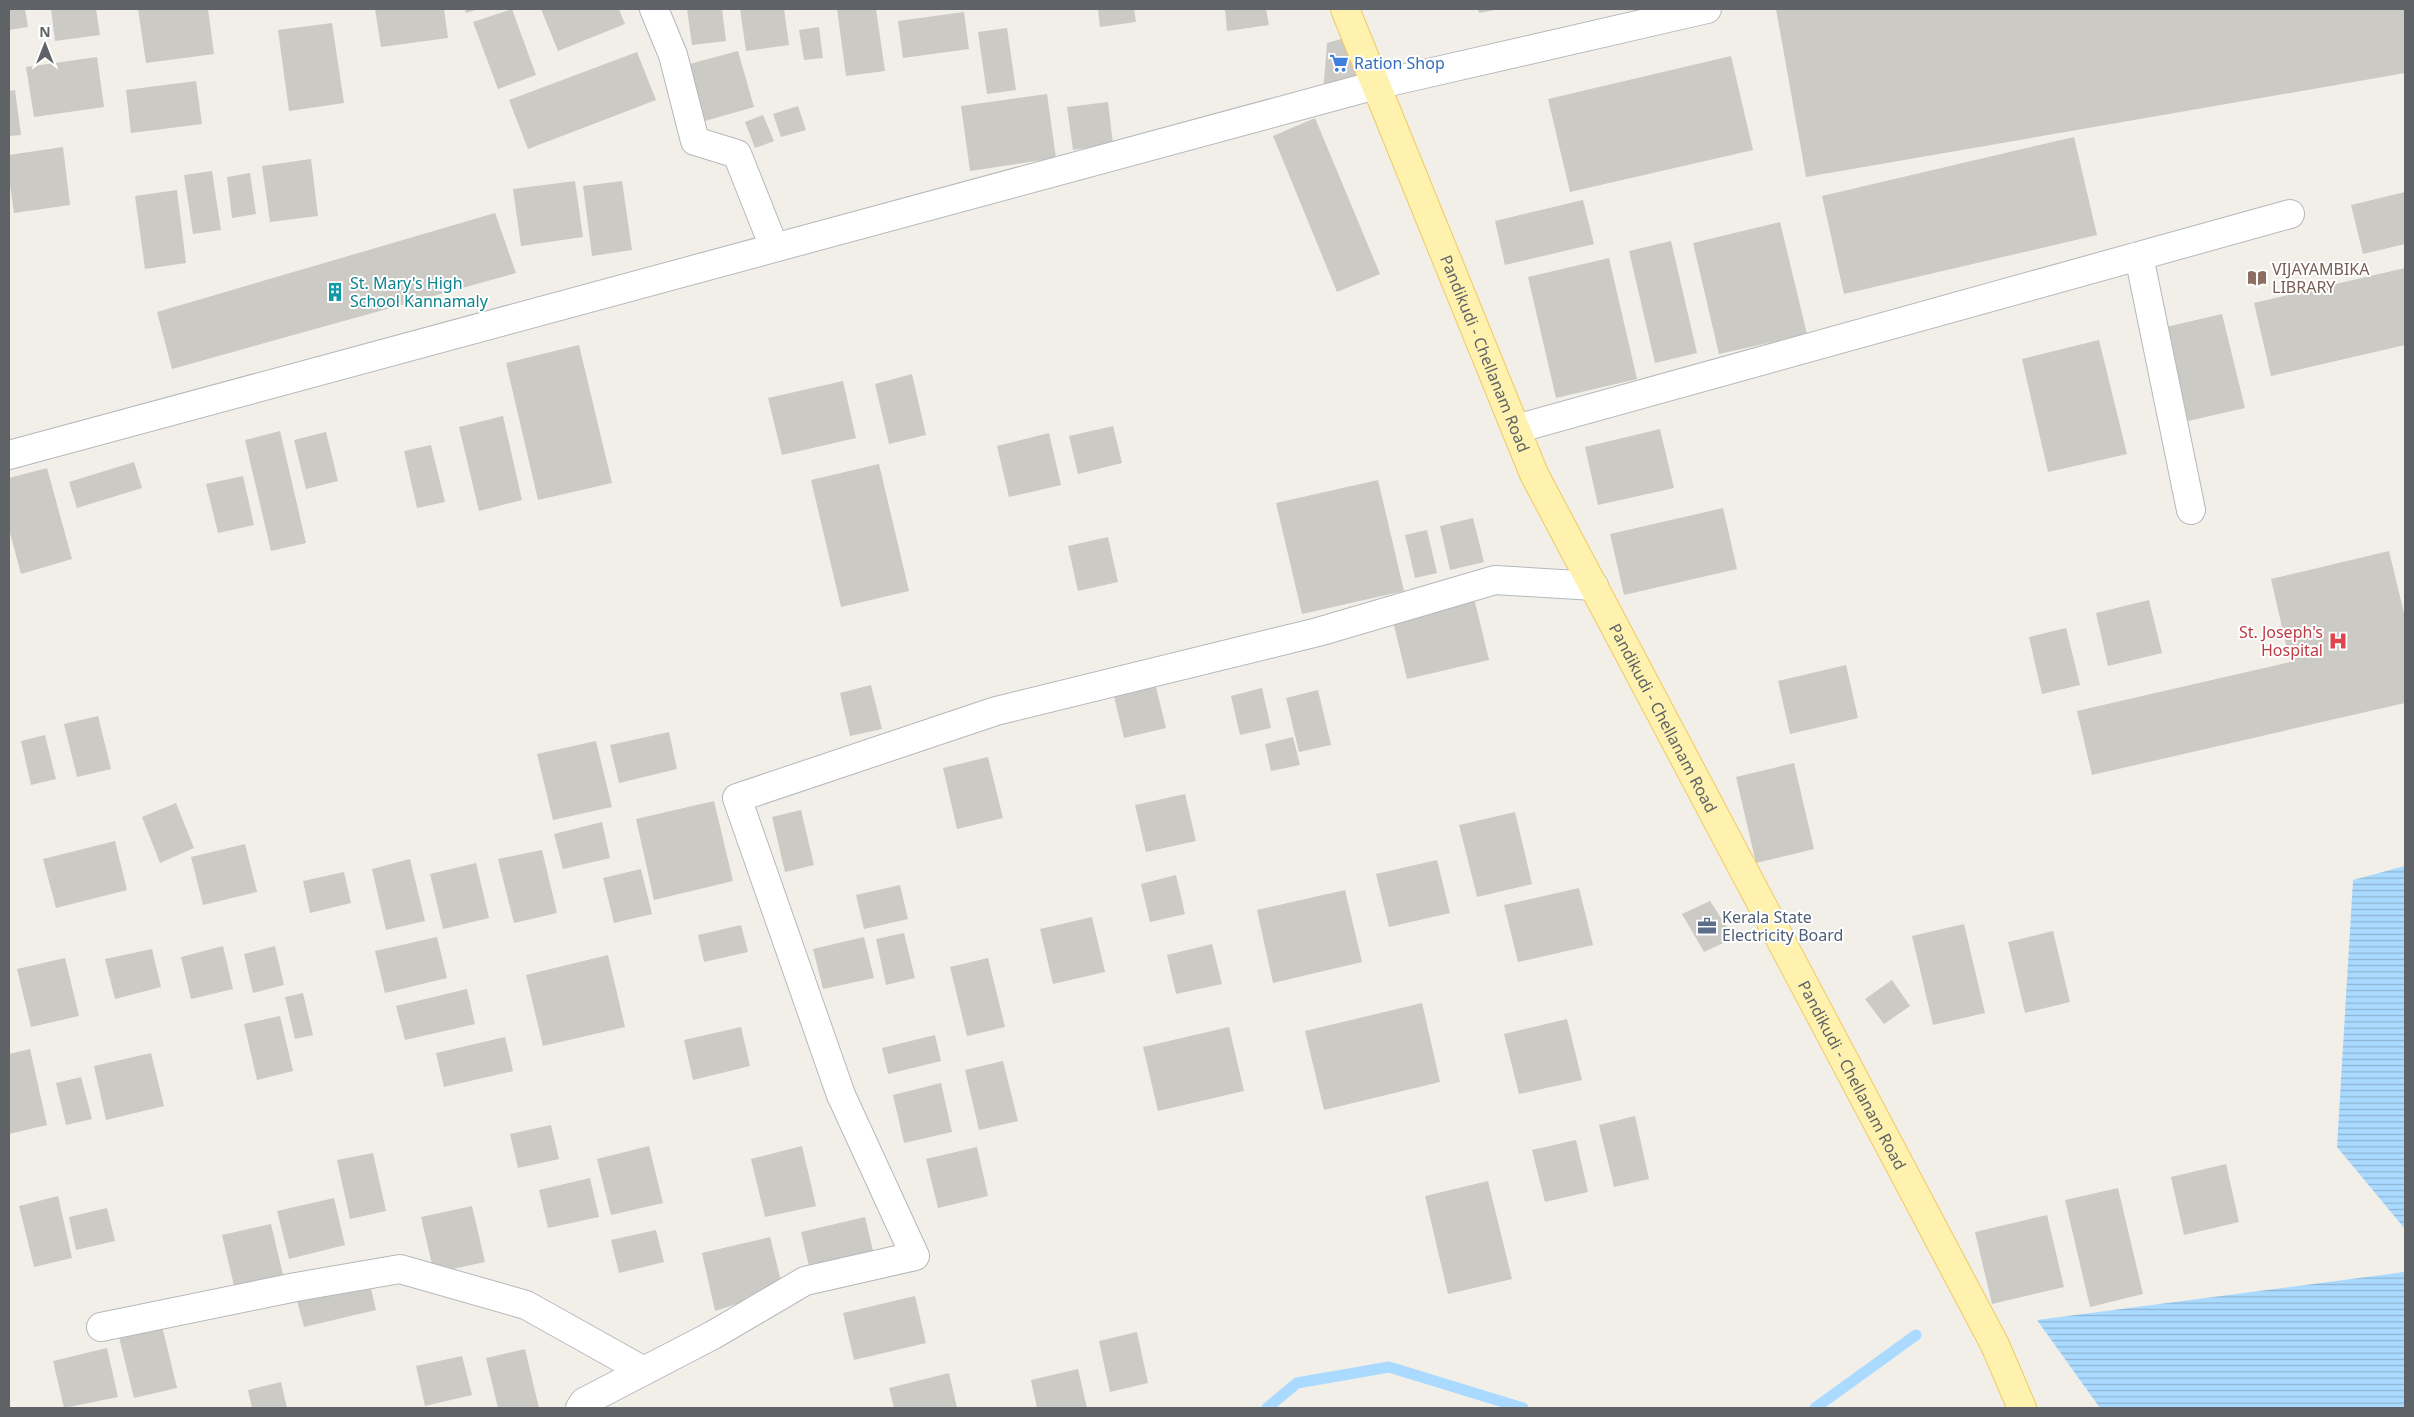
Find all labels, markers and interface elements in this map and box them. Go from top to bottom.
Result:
north arrow [20,20,70,70]
text: N [39,22,51,41]
supermarket icon: Ration Shop [1328,52,1350,74]
place label: Ration Shop [1354,52,1445,74]
street label: Pandikudi - Chellanam Road [1435,252,1535,456]
place label: VIJAYAMBIKA LIBRARY [2272,258,2370,298]
library icon: VIJAYAMBIKA LIBRARY [2246,267,2268,289]
place label: St. Mary's High School Kannamaly [350,272,489,312]
building icon: St. Mary's High School Kannamaly [324,281,346,303]
street label: Pandikudi - Chellanam Road [1604,619,1722,816]
place label: St. Joseph's Hospital [2239,621,2323,661]
hospital icon: St. Joseph's Hospital [2327,630,2349,652]
place label: Kerala State Electricity Board [1722,906,1843,946]
office icon: Kerala State Electricity Board [1696,915,1718,937]
street label: Pandikudi - Chellanam Road [1793,977,1911,1174]

